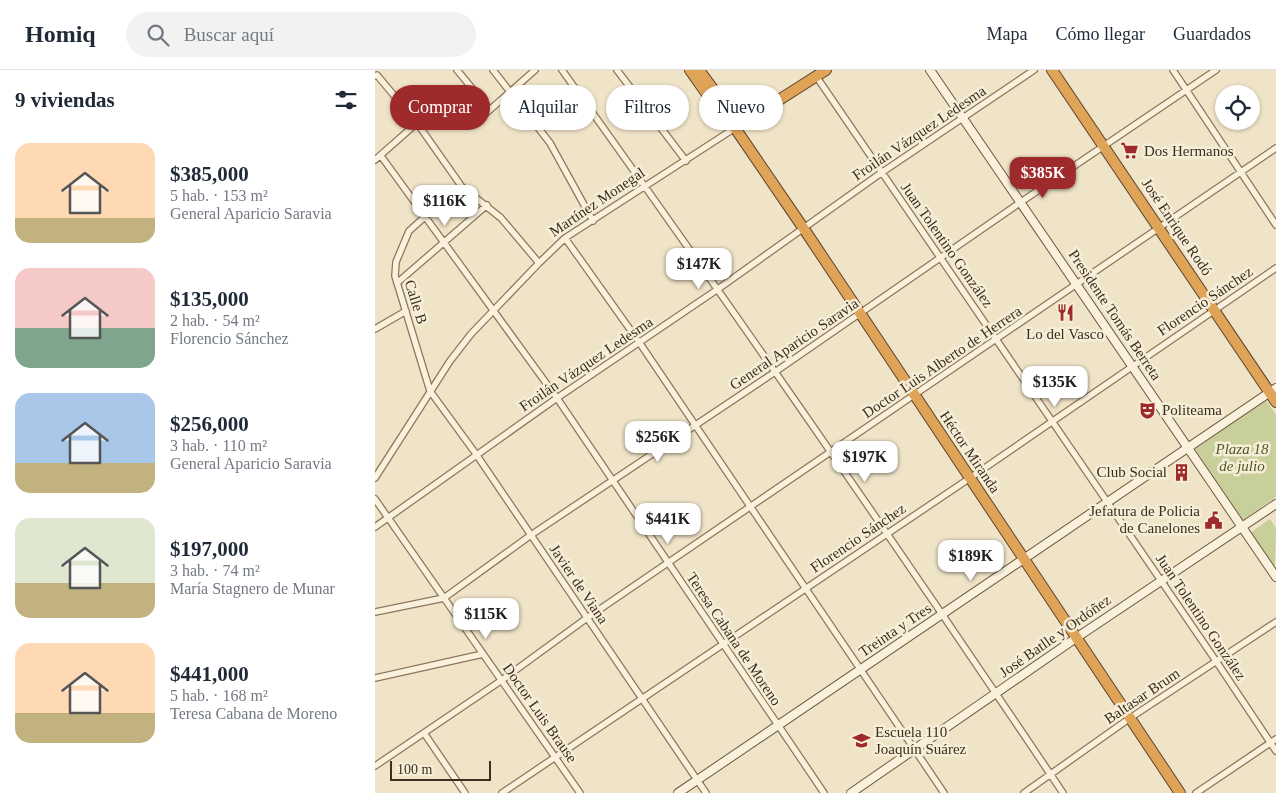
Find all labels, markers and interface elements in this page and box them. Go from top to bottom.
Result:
search box [126,12,476,57]
text: Homiq [25,21,96,47]
icon: search [144,21,172,49]
text: Buscar aquí [184,24,274,45]
text: Mapa [987,24,1028,44]
text: Cómo llegar [1056,24,1145,44]
text: Guardados [1173,24,1251,44]
street label: Froilán Vázquez Ledesma [849,82,989,184]
chip: Comprar [390,85,490,130]
chip: Alquilar [500,85,596,130]
chip: Filtros [606,85,689,130]
chip: Nuevo [699,85,783,130]
map controls [1215,85,1260,130]
button: locate [1215,85,1260,130]
icon: filters [332,86,360,114]
text: 9 viviendas [15,88,115,112]
supermarket icon: Dos Hermanos [1120,141,1140,161]
place label: Dos Hermanos [1144,143,1234,159]
pin: $385K [1008,156,1078,199]
text: $385,000 [170,162,249,186]
icon: home [55,163,115,223]
street label: Martínez Monegal [546,164,648,240]
text: $385K [1021,164,1065,181]
street label: José Enrique Rodó [1139,176,1215,278]
street label: Juan Tolentino González [898,180,996,311]
pin: $116K [410,184,480,227]
text: 5 hab. · 153 m² [170,187,268,204]
text: $116K [423,192,467,209]
text: General Aparicio Saravia [170,205,332,222]
street label: Presidente Tomás Berreta [1065,247,1165,383]
pin: $147K [664,248,734,290]
text: $147K [677,255,721,272]
street label: Florencio Sánchez [1154,263,1256,339]
street label: Calle B [402,278,430,326]
text: $135,000 [170,287,249,311]
icon: home [55,288,115,348]
street label: General Aparicio Saravia [727,295,862,393]
street label: Doctor Luis Alberto de Herrera [859,303,1025,421]
restaurant icon: Lo del Vasco [1055,303,1075,323]
text: 2 hab. · 54 m² [170,312,260,329]
street label: Froilán Vázquez Ledesma [516,313,656,415]
place label: Lo del Vasco [1026,326,1104,342]
text: Florencio Sánchez [170,330,289,347]
pin: $135K [1020,366,1090,408]
text: $135K [1033,373,1077,390]
theatre icon: Politeama [1138,400,1158,420]
place label: Politeama [1162,402,1222,418]
street label: Héctor Miranda [937,408,1003,496]
text: $256,000 [170,412,249,436]
icon: home [55,413,115,473]
pin: $256K [623,420,693,463]
text: $256K [636,428,680,445]
text: 3 hab. · 110 m² [170,437,267,454]
pin: $197K [830,440,900,483]
park label: Plaza 18 de julio [1215,441,1269,474]
text: $197K [843,448,887,465]
text: General Aparicio Saravia [170,455,332,472]
building icon: Club Social [1171,462,1191,482]
place label: Club Social [1097,464,1167,480]
street label: Florencio Sánchez [807,500,909,576]
pin: $441K [633,502,703,545]
place label: Jefatura de Policia de Canelones [1089,503,1200,536]
text: $441K [646,510,690,527]
public building icon: Jefatura de Policia de Canelones [1204,510,1224,530]
text: $197,000 [170,537,249,561]
icon: home [55,538,115,598]
pin: $189K [936,540,1006,582]
street label: Javier de Viana [547,541,612,627]
text: $189K [949,547,993,564]
street label: Juan Tolentino González [1153,551,1249,683]
text: 3 hab. · 74 m² [170,562,260,579]
street label: Teresa Cabana de Moreno [684,570,784,708]
text: María Stagnero de Munar [170,580,335,597]
street label: José Batlle y Ordóñez [996,591,1114,680]
pin: $115K [451,598,521,640]
street label: Treinta y Tres [856,600,934,660]
text: $115K [464,605,508,622]
street label: Doctor Luis Brause [500,660,580,766]
text: $441,000 [170,662,249,686]
icon: home [55,663,115,723]
street label: Baltasar Brum [1101,665,1183,727]
text: 5 hab. · 168 m² [170,687,268,704]
text: Teresa Cabana de Moreno [170,705,337,722]
place label: Escuela 110 Joaquín Suárez [875,724,967,757]
school or university icon: Escuela 110 Joaquín Suárez [851,731,871,751]
scale bar [390,758,491,781]
text: 100 m [397,762,432,777]

